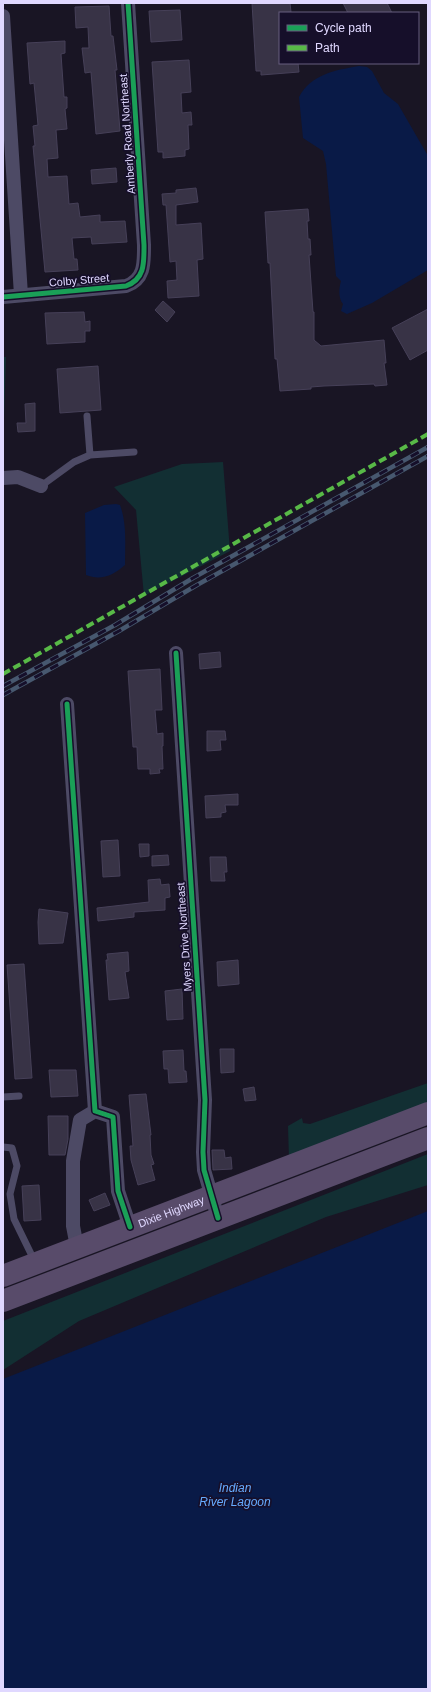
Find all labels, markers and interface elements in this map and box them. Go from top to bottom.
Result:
legend [279,12,419,64]
text: Cycle path [315,21,372,35]
text: Path [315,41,340,55]
street label: Amberly Road Northeast [117,74,137,194]
street label: Colby Street [48,271,110,289]
street label: Myers Drive Northeast [174,882,194,992]
street label: Dixie Highway [136,1193,206,1230]
water label: Indian River Lagoon [199,1481,271,1509]

